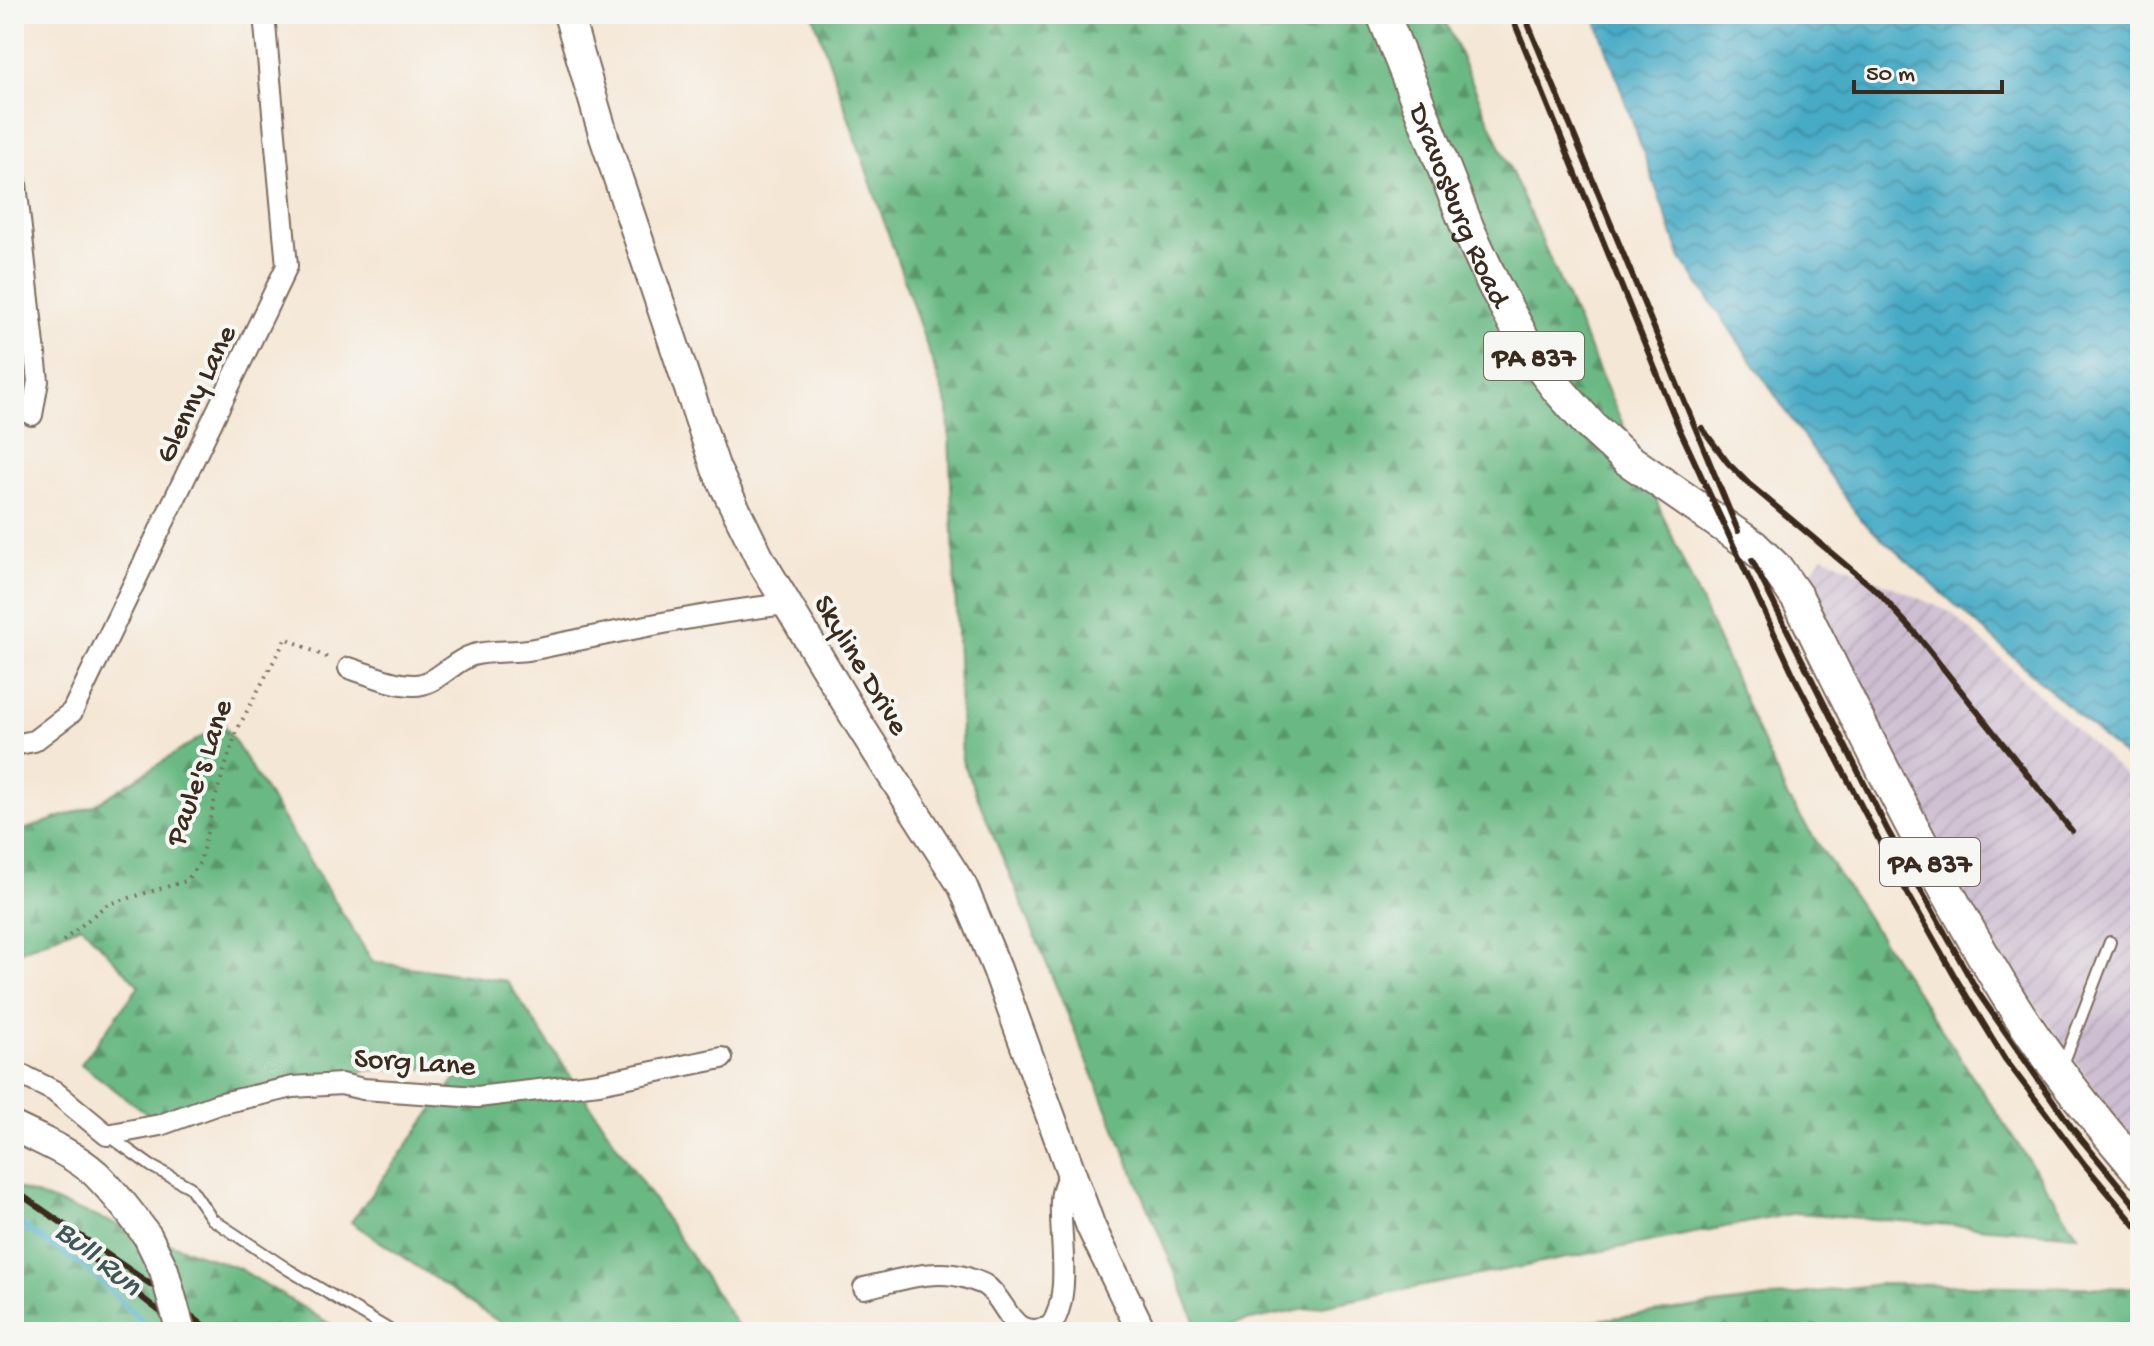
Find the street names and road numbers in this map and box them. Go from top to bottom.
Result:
street label: Dravosburg Road [1398,98,1517,317]
street label: Glenny Lane [150,320,247,470]
road number: PA 837 [1484,332,1584,380]
street label: Skyline Drive [804,590,915,743]
street label: Paule's Lane [160,695,243,852]
road number: PA 837 [1880,838,1980,886]
street label: Sorg Lane [353,1043,477,1086]

